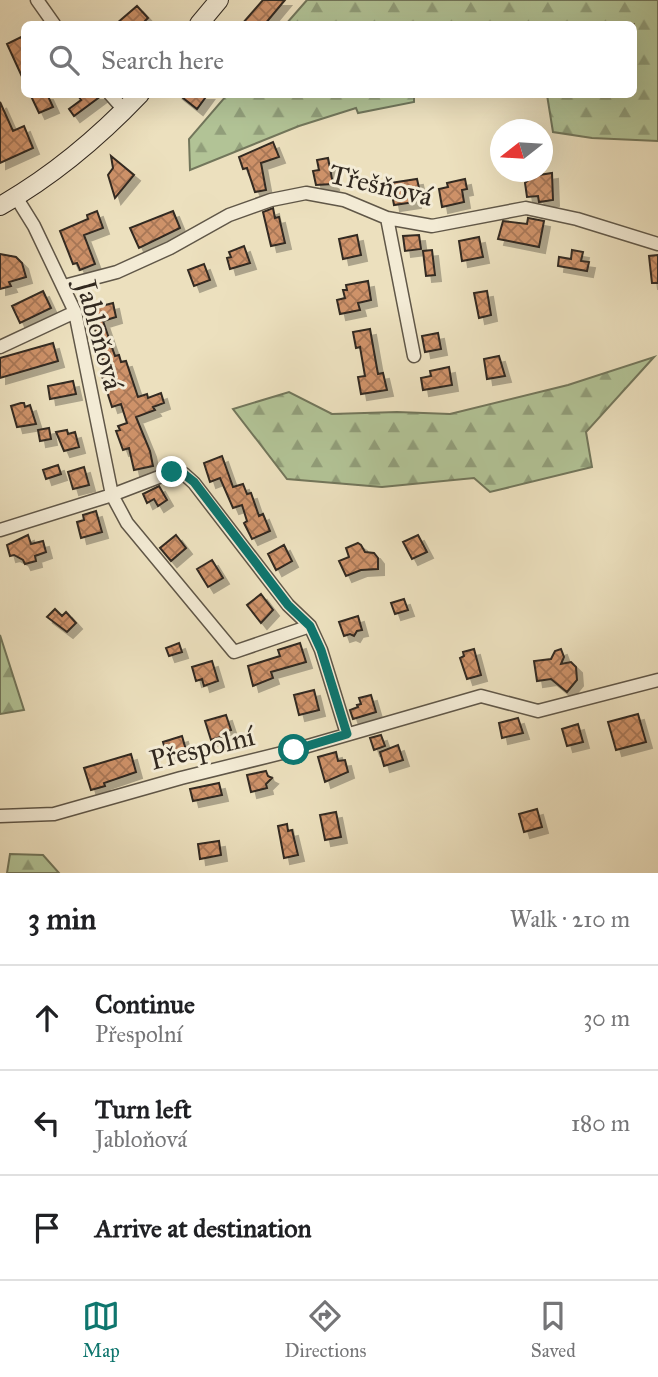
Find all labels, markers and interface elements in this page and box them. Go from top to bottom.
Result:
search box [21,21,637,98]
icon: search [45,41,83,79]
text: Search here [101,44,224,76]
north arrow [490,119,553,182]
street label: Třešňová [326,156,436,214]
street label: Jabloňová [68,273,131,394]
route end [156,456,187,487]
street label: Přespolní [146,718,259,778]
route start [278,734,309,765]
text: 3 min [28,901,96,937]
text: Walk · 210 m [510,905,630,933]
text: Continue [95,988,195,1020]
icon: ahead [28,999,66,1037]
text: 30 m [583,1004,630,1032]
text: Přespolní [95,1020,183,1048]
text: Turn left [95,1093,191,1125]
icon: left [28,1104,66,1142]
text: 180 m [571,1109,630,1137]
text: Jabloňová [95,1125,187,1153]
icon: arrive [28,1209,66,1247]
text: Arrive at destination [95,1212,312,1244]
tab: Map [82,1297,120,1362]
tab: Directions [284,1297,366,1362]
tab: Saved [531,1297,576,1362]

